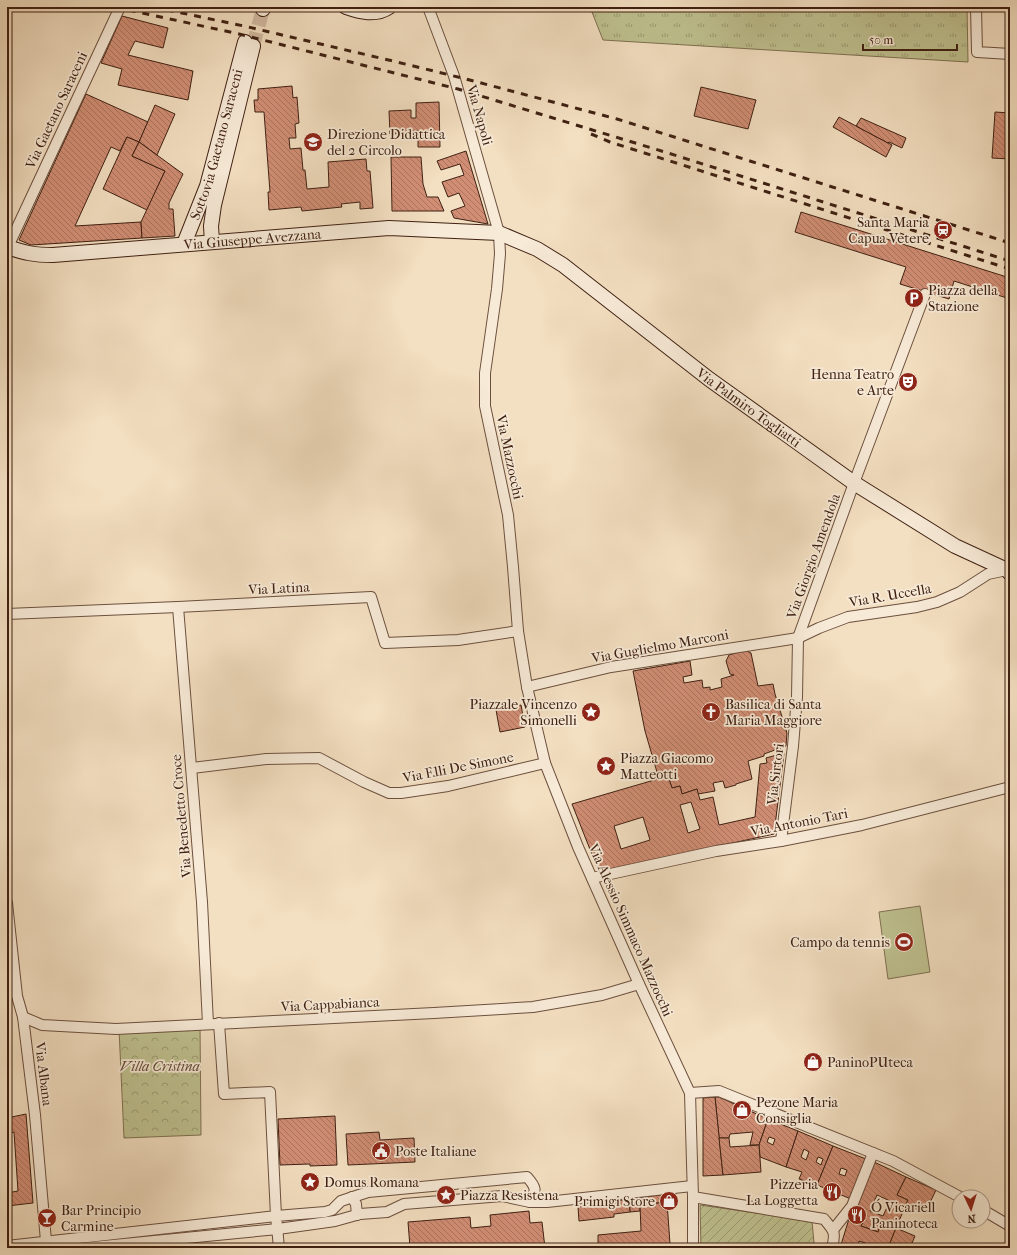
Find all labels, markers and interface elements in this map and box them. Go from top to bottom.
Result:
scale bar [863,26,957,52]
text: 50 m [869,33,893,47]
street label: Via Gaetano Saraceni [21,49,91,172]
street label: Sottovia Gaetano Saraceni [186,67,247,222]
street label: Via Napoli [463,82,496,147]
place label: Direzione Didattica del 2 Circolo [327,126,446,159]
school or university icon: Direzione Didattica del 2 Circolo [302,131,324,153]
place label: Santa Maria Capua Vetere [848,214,930,247]
station icon: Santa Maria Capua Vetere [932,219,954,241]
street label: Via Giuseppe Avezzana [182,225,322,254]
place label: Piazza della Stazione [928,282,998,315]
parking icon: Piazza della Stazione [903,287,925,309]
street label: Via Palmiro Togliatti [692,364,804,451]
place label: Henna Teatro e Arte [811,366,894,399]
theatre icon: Henna Teatro e Arte [897,371,919,393]
street label: Via Mazzocchi [492,412,527,501]
street label: Via Giorgio Amendola [783,491,844,622]
street label: Via Latina [247,578,311,599]
street label: Via R. Uccella [847,580,933,611]
street label: Via Guglielmo Marconi [589,626,730,667]
place label: Piazzale Vincenzo Simonelli [470,696,577,729]
place label: Basilica di Santa Maria Maggiore [725,696,822,729]
place icon: Piazzale Vincenzo Simonelli [580,701,602,723]
church icon: Basilica di Santa Maria Maggiore [700,701,722,723]
street label: Via Sirtori [763,742,788,807]
street label: Via F.lli De Simone [400,748,515,787]
place label: Piazza Giacomo Matteotti [620,750,713,783]
street label: Via Benedetto Croce [168,753,195,879]
place icon: Piazza Giacomo Matteotti [595,755,617,777]
street label: Via Antonio Tari [748,805,849,840]
street label: Via Alessio Simmaco Mazzocchi [584,840,676,1019]
sports icon: Campo da tennis [893,931,915,953]
place label: Campo da tennis [790,934,890,951]
street label: Via Cappabianca [279,993,380,1016]
street label: Via Albana [31,1040,56,1107]
shop icon: PaninoPUteca [802,1051,824,1073]
place label: PaninoPUteca [827,1054,913,1071]
park label: Villa Cristina [120,1058,200,1075]
place label: Pezone Maria Consiglia [756,1094,839,1127]
shop icon: Pezone Maria Consiglia [731,1099,753,1121]
public building icon: Poste Italiane [370,1140,392,1162]
place label: Poste Italiane [395,1143,477,1160]
place icon: Domus Romana [299,1171,321,1193]
place label: Domus Romana [324,1174,420,1191]
place label: Pizzeria La Loggetta [746,1176,819,1209]
restaurant icon: Pizzeria La Loggetta [821,1181,843,1203]
place icon: Piazza Resistena [435,1184,457,1206]
place label: Piazza Resistena [460,1187,559,1204]
north arrow [951,1189,991,1229]
shop icon: Primigi Store [658,1190,680,1212]
place label: Primigi Store [574,1193,655,1210]
place label: Ó Vicariell Paninoteca [871,1198,938,1232]
place label: Bar Principio Carmine [61,1202,141,1235]
restaurant icon: Ó Vicariell Paninoteca [846,1204,868,1226]
bar icon: Bar Principio Carmine [36,1207,58,1229]
text: N [966,1212,976,1225]

